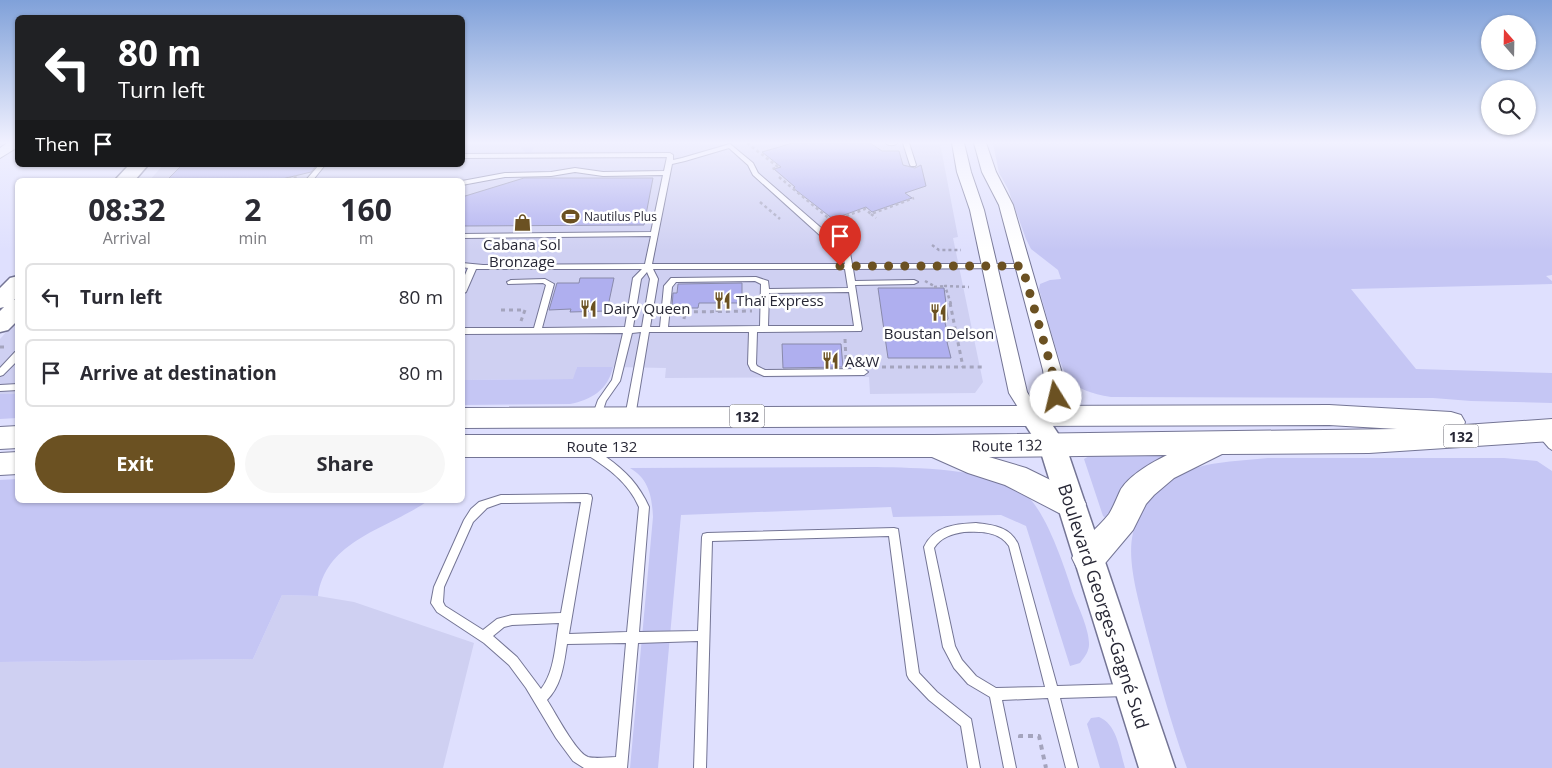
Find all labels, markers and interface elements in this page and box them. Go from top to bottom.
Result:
north arrow [1481,15,1536,70]
map controls [1481,15,1536,135]
text: 80 m [118,29,201,76]
icon: left [35,35,100,100]
text: Turn left [118,74,205,104]
button: search [1481,80,1536,135]
icon: arrive [89,130,117,158]
text: Then [35,131,79,157]
text: 08:32 [88,189,165,230]
text: 2 [244,189,261,230]
text: 160 [340,189,392,230]
sports icon: Nautilus Plus [560,206,580,226]
place label: Nautilus Plus [584,208,657,225]
shop icon: Cabana Sol Bronzage [512,213,532,233]
pin [819,215,861,266]
icon: arrive [826,222,854,250]
text: Arrival [103,227,151,249]
text: min [239,227,267,249]
text: m [359,227,374,249]
place label: Cabana Sol Bronzage [483,234,561,271]
icon: left [37,283,65,311]
text: Turn left [80,284,162,310]
text: 80 m [399,284,443,310]
restaurant icon: Thaï Express [712,290,732,310]
place label: Thaï Express [736,290,824,310]
restaurant icon: Dairy Queen [579,298,599,318]
place label: Dairy Queen [603,298,690,318]
restaurant icon: Boustan Delson [929,302,949,322]
place label: Boustan Delson [884,323,994,343]
restaurant icon: A&W [821,351,841,371]
place label: A&W [845,351,879,371]
icon: arrive [37,359,65,387]
text: Arrive at destination [80,360,277,386]
text: 80 m [399,360,443,386]
position arrow [1029,370,1081,422]
road number: 132 [730,404,764,428]
road number: 132 [1444,424,1478,448]
street label: Route 132 [971,434,1043,456]
button: Exit [35,435,235,493]
button: Share [245,435,445,493]
street label: Route 132 [567,436,637,456]
street label: Boulevard Georges-Gagné Sud [1053,480,1155,732]

